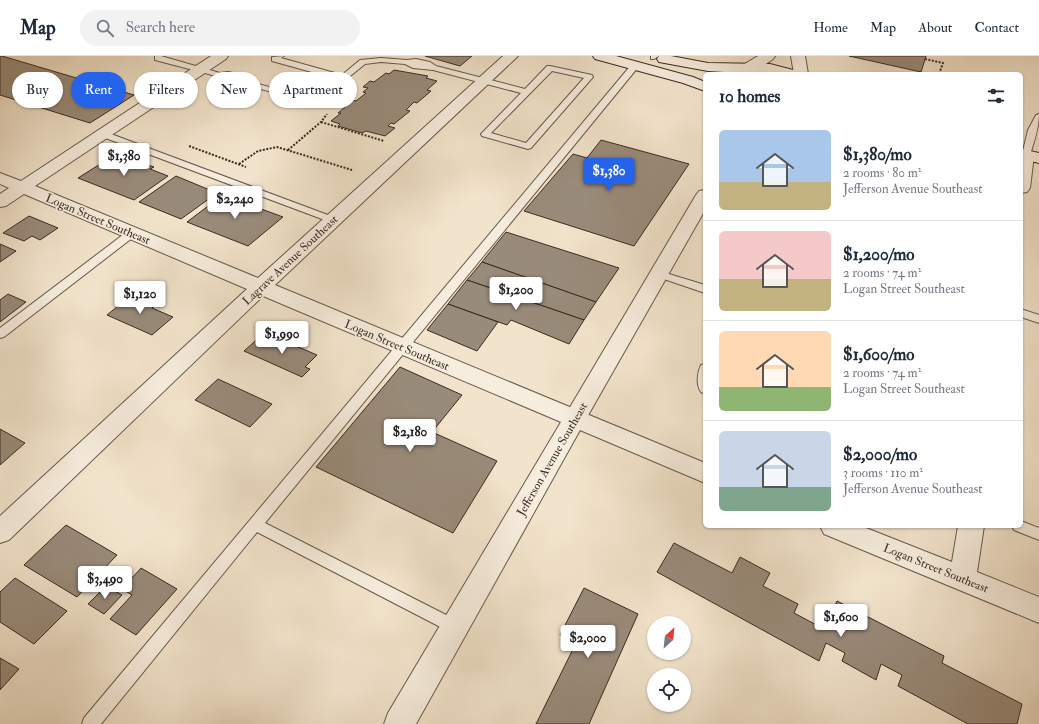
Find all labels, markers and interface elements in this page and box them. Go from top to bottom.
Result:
search box [80,10,360,46]
text: Map [20,16,56,40]
icon: search [94,17,116,39]
text: Search here [126,18,195,37]
text: Home [813,19,848,36]
text: Map [870,19,896,36]
text: About [918,19,952,36]
text: Contact [974,19,1019,36]
chip: Buy [12,72,63,108]
chip: Rent [71,72,126,108]
chip: Filters [134,72,198,108]
chip: New [206,72,261,108]
chip: Apartment [269,72,357,108]
icon: filters [985,85,1007,107]
text: 10 homes [719,86,780,107]
pin: $1,380 [91,143,157,177]
text: $1,380/mo [843,144,912,165]
icon: home [751,146,799,194]
text: $1,380 [108,148,140,164]
pin: $1,380 [576,158,642,192]
text: $1,380 [593,163,625,179]
text: 2 rooms · 80 m² [843,165,921,181]
text: Jefferson Avenue Southeast [843,181,982,197]
pin: $2,240 [202,186,268,220]
street label: Logan Street Southeast [43,191,153,248]
text: $2,240 [216,191,254,207]
street label: Lagrave Avenue Southeast [239,212,341,309]
text: $1,200/mo [843,244,915,265]
icon: home [751,247,799,295]
text: 2 rooms · 74 m² [843,265,921,281]
pin: $1,200 [483,277,549,311]
pin: $1,120 [107,281,173,315]
text: Logan Street Southeast [843,281,965,297]
text: $1,200 [498,282,534,298]
text: $1,120 [124,286,156,302]
street label: Logan Street Southeast [342,317,452,374]
pin: $1,990 [249,321,315,355]
text: $1,990 [264,326,300,342]
text: $1,600/mo [843,344,914,365]
icon: home [751,347,799,395]
text: 2 rooms · 74 m² [843,365,921,381]
text: Logan Street Southeast [843,381,965,397]
street label: Jefferson Avenue Southeast [513,400,591,520]
pin: $2,180 [377,419,443,453]
text: $2,180 [393,424,427,440]
text: $2,000/mo [843,444,917,465]
icon: home [751,447,799,495]
text: 3 rooms · 110 m² [843,465,923,481]
text: Jefferson Avenue Southeast [843,481,982,497]
street label: Logan Street Southeast [881,540,991,596]
pin: $3,490 [72,566,138,600]
text: $3,490 [87,571,123,587]
pin: $1,600 [808,604,874,638]
text: $1,600 [824,609,858,625]
north arrow [647,616,691,660]
map controls [647,616,691,712]
pin: $2,000 [555,625,621,659]
text: $2,000 [569,630,607,646]
button: locate [647,668,691,712]

